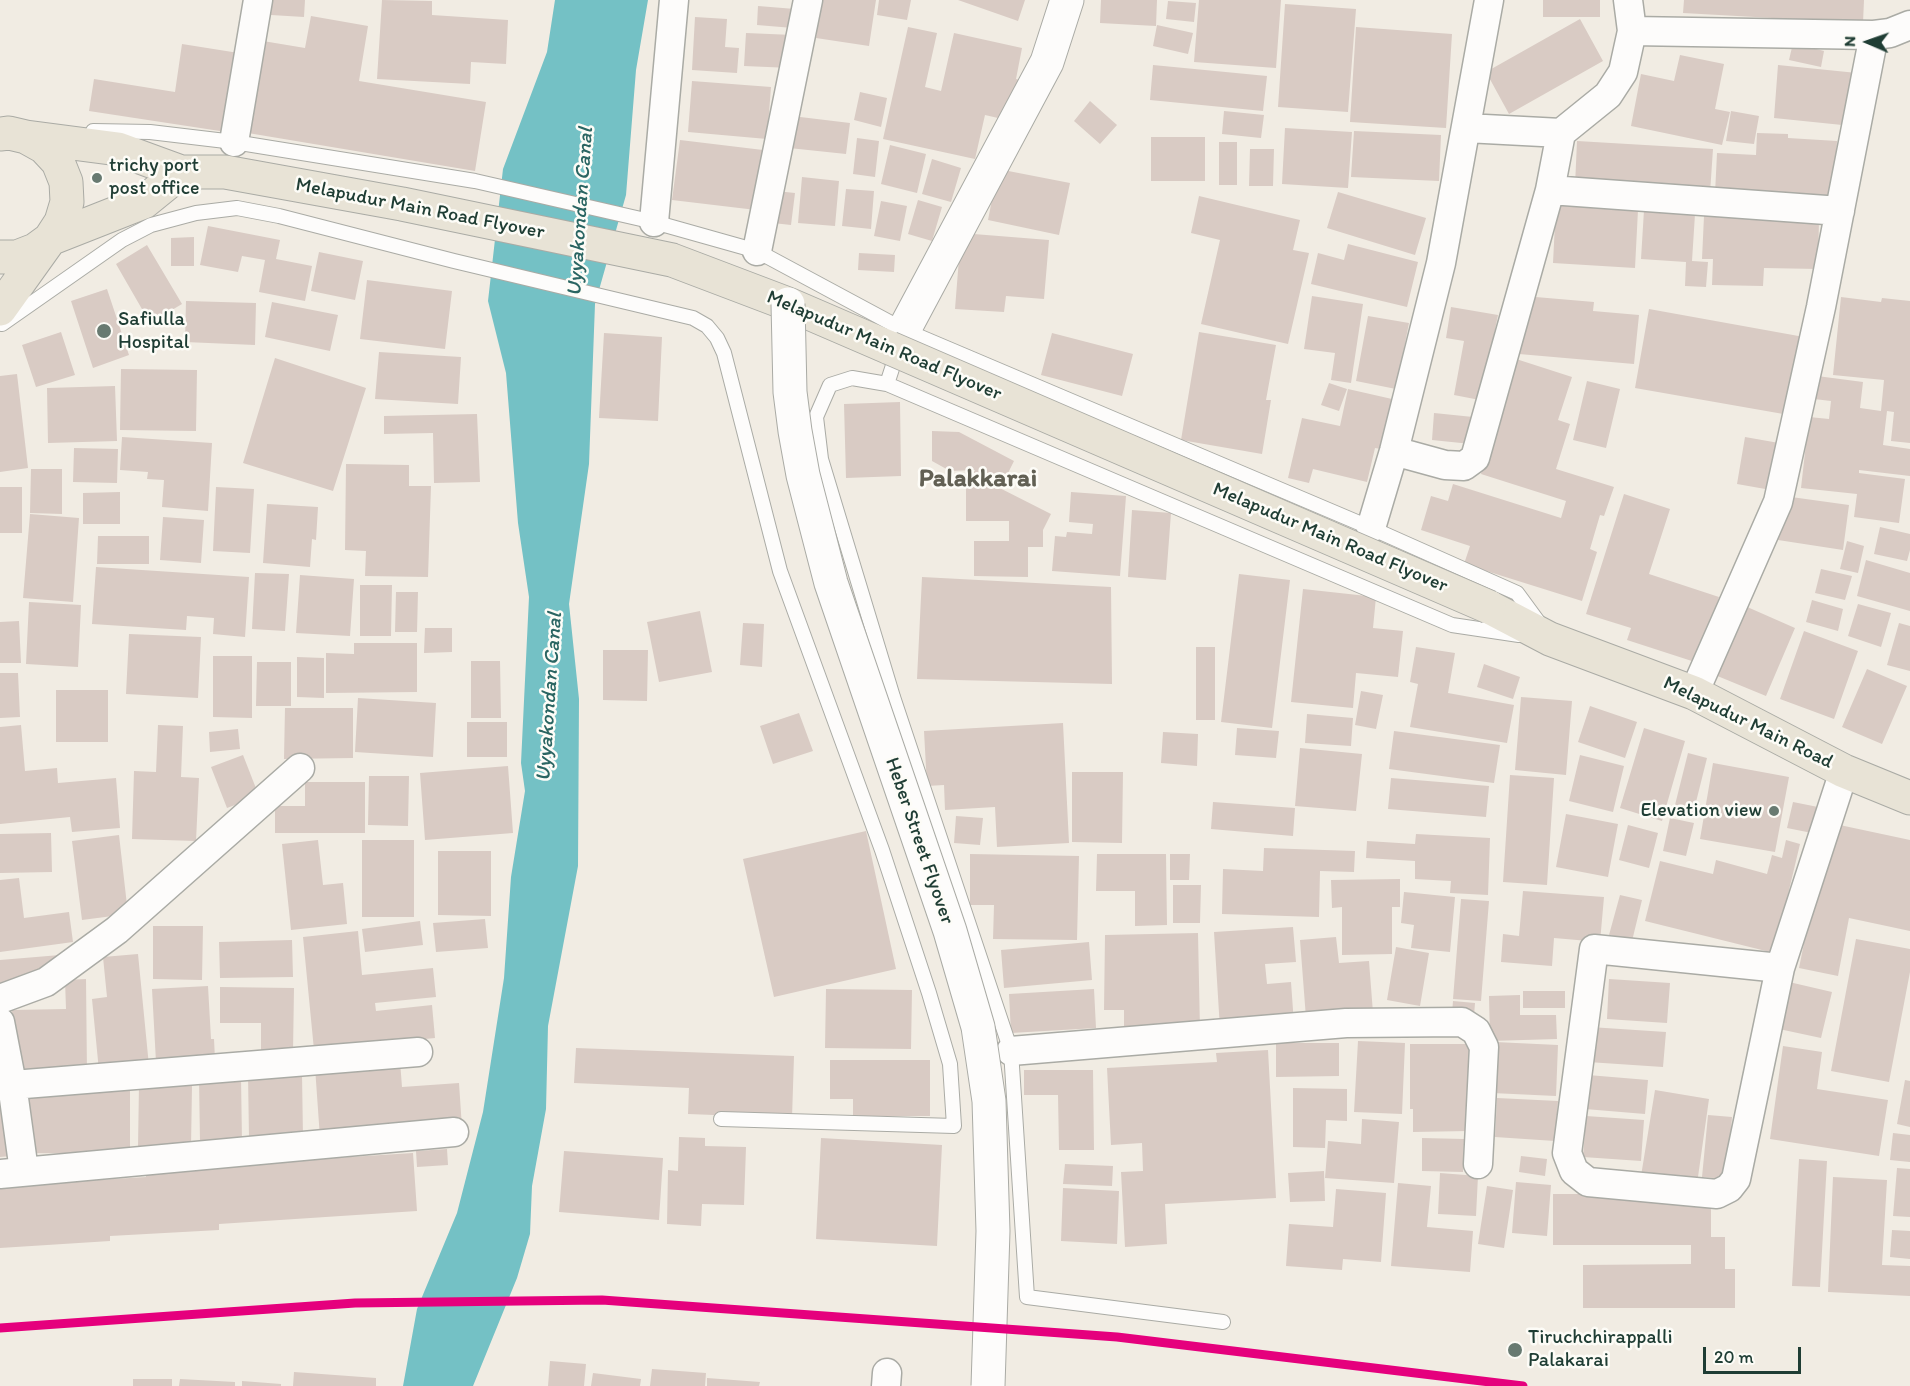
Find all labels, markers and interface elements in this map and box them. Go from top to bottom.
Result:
north arrow [1838,12,1898,72]
text: N [1840,36,1859,47]
water label: Uyyakondan Canal [563,127,599,297]
place label: trichy port post office [109,154,200,201]
marker: trichy port post office [90,171,104,185]
street label: Melapudur Main Road Flyover [294,173,546,245]
street label: Melapudur Main Road Flyover [763,286,1005,406]
place label: Safiulla Hospital [118,308,190,355]
marker: Safiulla Hospital [95,322,113,340]
district label: Palakkarai [919,463,1037,495]
street label: Melapudur Main Road Flyover [1209,478,1451,598]
water label: Uyyakondan Canal [532,612,568,782]
street label: Melapudur Main Road [1659,671,1837,775]
street label: Heber Street Flyover [879,754,959,928]
place label: Elevation view [1641,799,1762,823]
marker: Elevation view [1767,804,1781,818]
place label: Tiruchchirappalli Palakarai [1528,1326,1673,1373]
scale bar [1706,1335,1804,1373]
marker: Tiruchchirappalli Palakarai [1506,1341,1524,1359]
text: 20 m [1714,1346,1754,1368]

